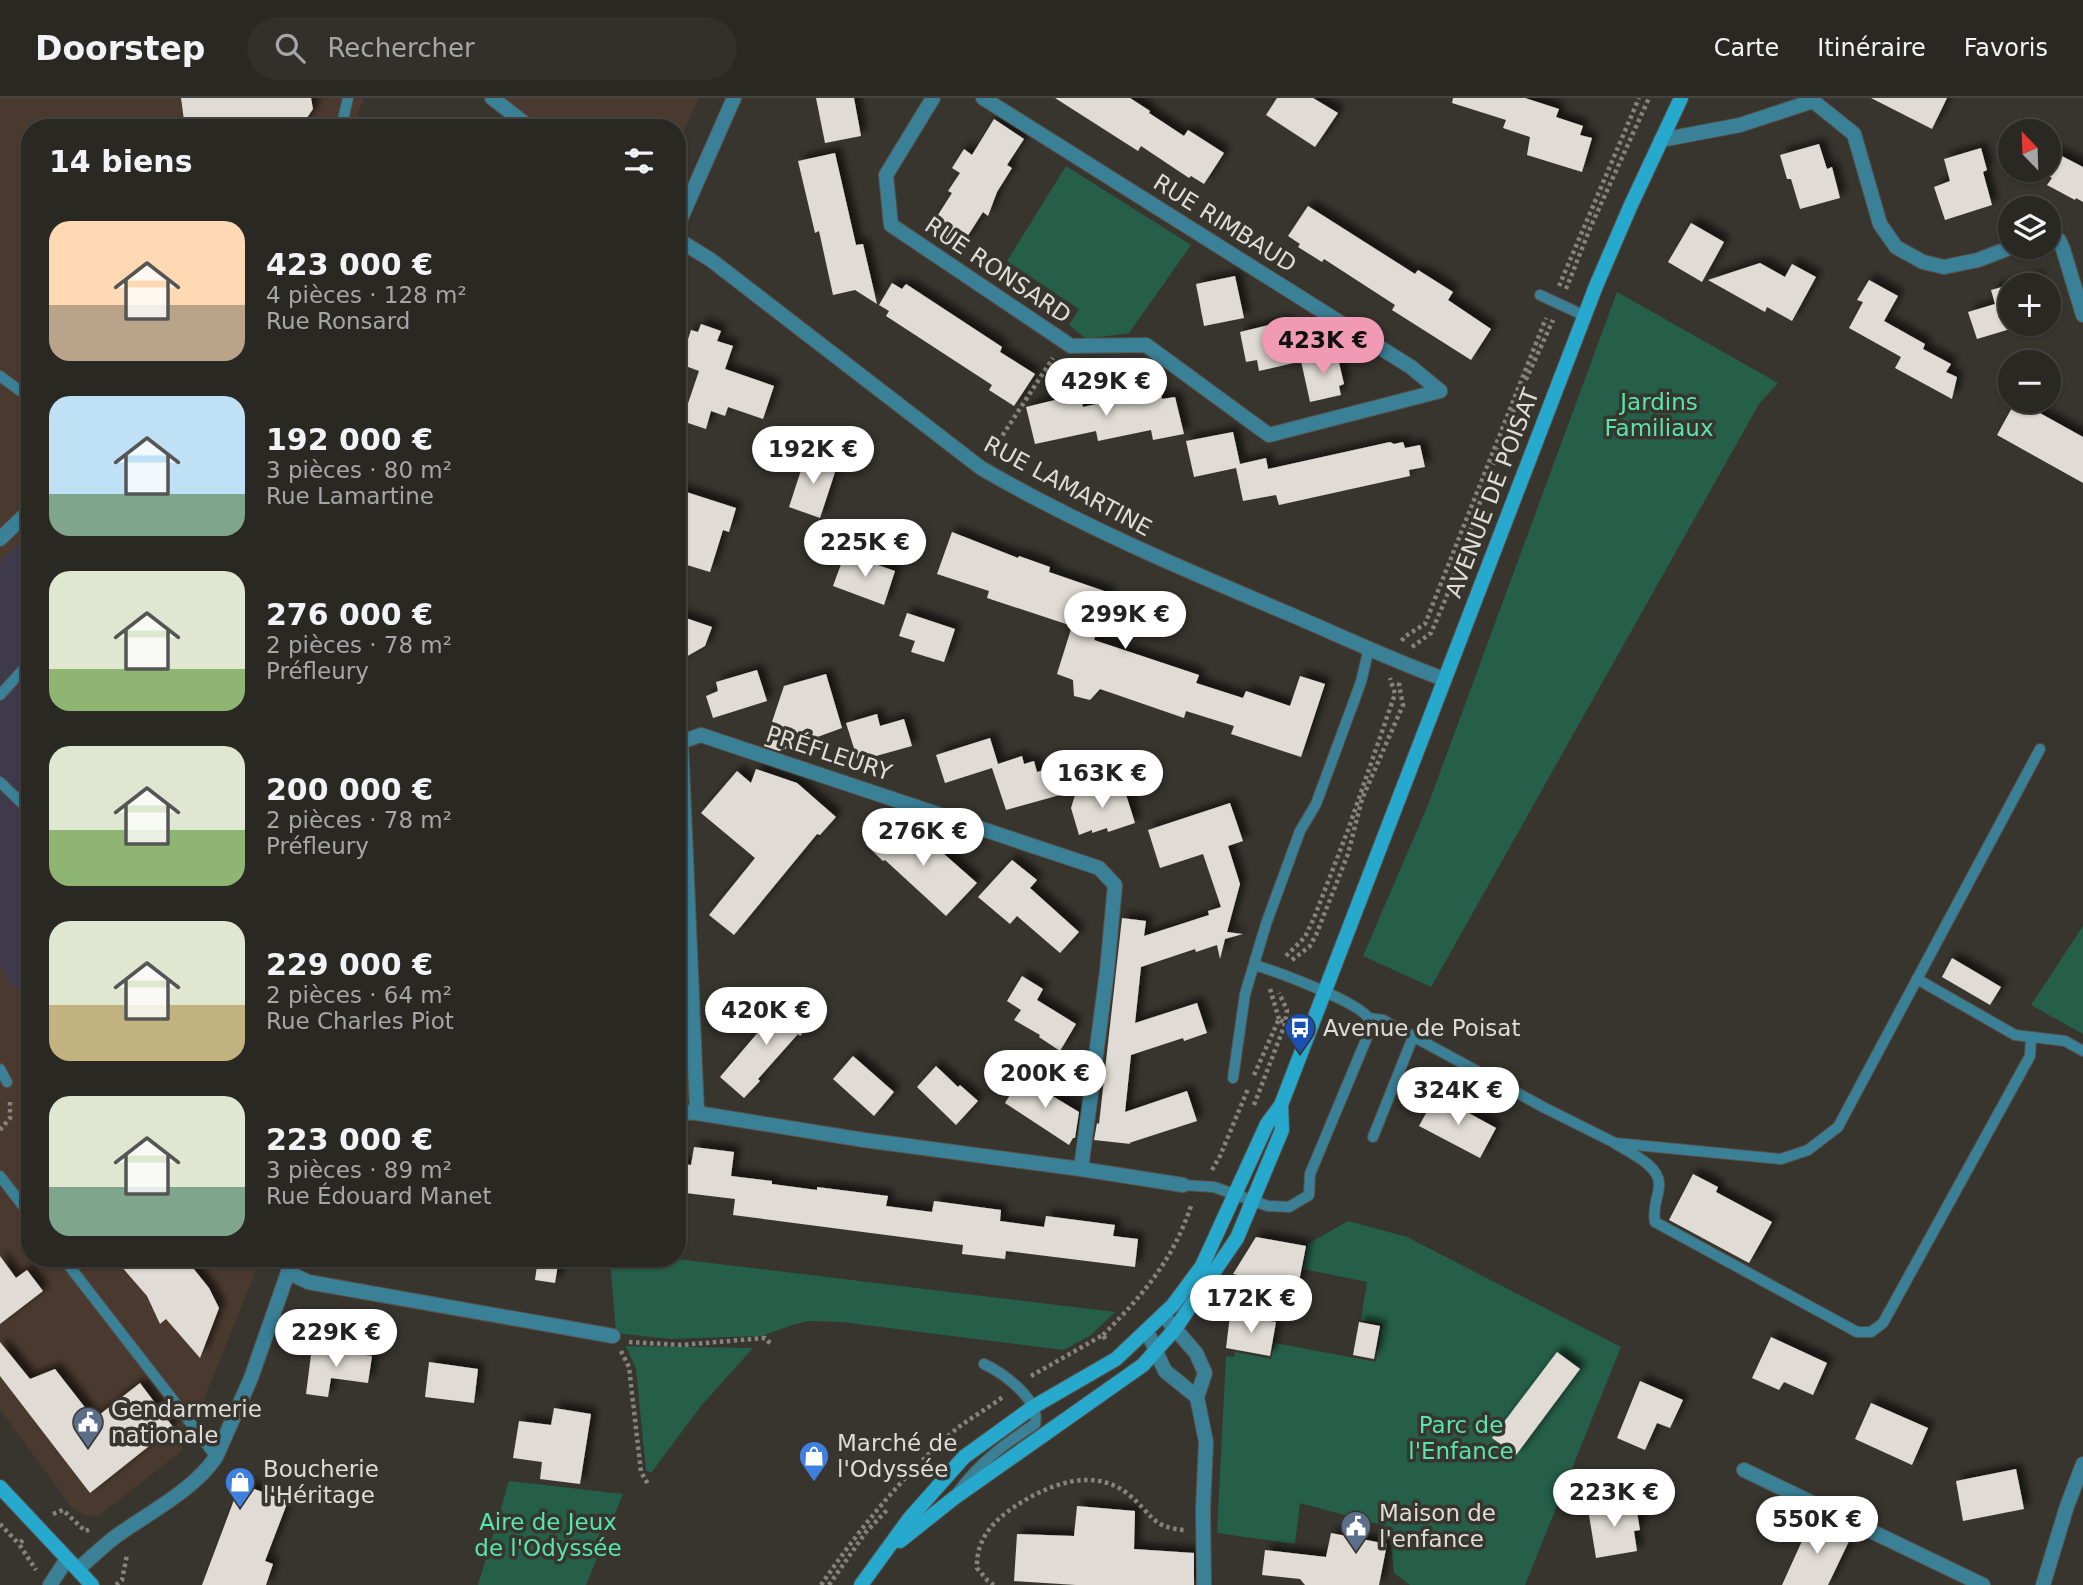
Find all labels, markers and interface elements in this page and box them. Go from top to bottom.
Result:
search box [247,17,737,80]
text: Doorstep [35,29,205,68]
icon: search [271,29,309,67]
text: Rechercher [327,33,475,63]
text: Carte [1714,34,1779,62]
text: Itinéraire [1817,34,1926,62]
text: Favoris [1964,34,2048,62]
north arrow [1998,119,2062,182]
map controls [1998,119,2061,413]
icon: filters [620,142,658,180]
text: 14 biens [49,144,193,179]
street label: RUE RIMBAUD [1149,169,1301,277]
button: layers [1998,196,2061,259]
street label: RUE RONSARD [920,212,1076,328]
text: 423 000 € [266,247,433,282]
icon: home [105,249,189,333]
button: + [1998,273,2061,336]
text: 4 pièces · 128 m² [266,282,467,308]
text: Rue Ronsard [266,308,410,334]
pin: 423K € [1266,317,1380,377]
text: 423K € [1278,327,1368,353]
button: − [1998,350,2061,413]
pin: 429K € [1049,358,1163,418]
text: 429K € [1061,368,1151,394]
street label: AVENUE DE POISAT [1440,384,1544,601]
park label: Jardins Familiaux [1604,389,1714,441]
text: 192 000 € [266,422,433,457]
icon: home [105,424,189,508]
pin: 192K € [756,426,870,486]
street label: RUE LAMARTINE [980,431,1156,541]
text: 192K € [768,436,858,462]
text: 3 pièces · 80 m² [266,457,452,483]
text: Rue Lamartine [266,483,434,509]
pin: 225K € [808,519,922,579]
text: 225K € [820,529,910,555]
pin: 299K € [1068,592,1182,651]
text: 276 000 € [266,597,433,632]
icon: home [105,599,189,683]
text: 299K € [1080,601,1170,627]
text: 2 pièces · 78 m² [266,632,452,658]
text: Préfleury [266,658,369,684]
street label: PRÉFLEURY [763,720,896,786]
pin: 163K € [1045,750,1159,810]
text: 163K € [1057,760,1147,786]
text: 200 000 € [266,772,433,807]
icon: home [105,774,189,858]
text: 2 pièces · 78 m² [266,807,452,833]
pin: 276K € [866,808,980,868]
text: 276K € [878,818,968,844]
text: Préfleury [266,833,369,859]
text: 229 000 € [266,947,433,982]
icon: home [105,949,189,1033]
text: 2 pièces · 64 m² [266,982,452,1008]
pin: 420K € [709,988,823,1047]
text: 420K € [721,997,811,1023]
text: Rue Charles Piot [266,1008,454,1034]
bus stop icon: Avenue de Poisat [1283,1011,1317,1055]
place label: Avenue de Poisat [1323,1015,1520,1041]
pin: 200K € [988,1051,1102,1110]
text: 200K € [1000,1060,1090,1086]
pin: 324K € [1401,1068,1515,1127]
text: 324K € [1413,1077,1503,1103]
text: 223 000 € [266,1122,433,1157]
icon: home [105,1124,189,1208]
text: 3 pièces · 89 m² [266,1157,452,1183]
text: Rue Édouard Manet [266,1183,492,1209]
pin: 172K € [1194,1276,1308,1335]
text: 172K € [1206,1285,1296,1311]
pin: 229K € [279,1310,393,1369]
text: 229K € [291,1319,381,1345]
place label: Gendarmerie nationale [111,1396,262,1448]
public building icon: Gendarmerie nationale [71,1405,105,1449]
park label: Parc de l'Enfance [1408,1412,1514,1464]
place label: Marché de l'Odyssée [837,1430,957,1482]
shop icon: Marché de l'Odyssée [797,1439,831,1483]
place label: Boucherie l'Héritage [263,1456,379,1508]
shop icon: Boucherie l'Héritage [223,1465,257,1509]
pin: 223K € [1557,1470,1671,1529]
text: 223K € [1569,1479,1659,1505]
pin: 550K € [1760,1496,1874,1556]
place label: Maison de l'enfance [1379,1500,1496,1552]
text: 550K € [1772,1506,1862,1532]
park label: Aire de Jeux de l'Odyssée [474,1509,622,1561]
public building icon: Maison de l'enfance [1339,1509,1373,1553]

